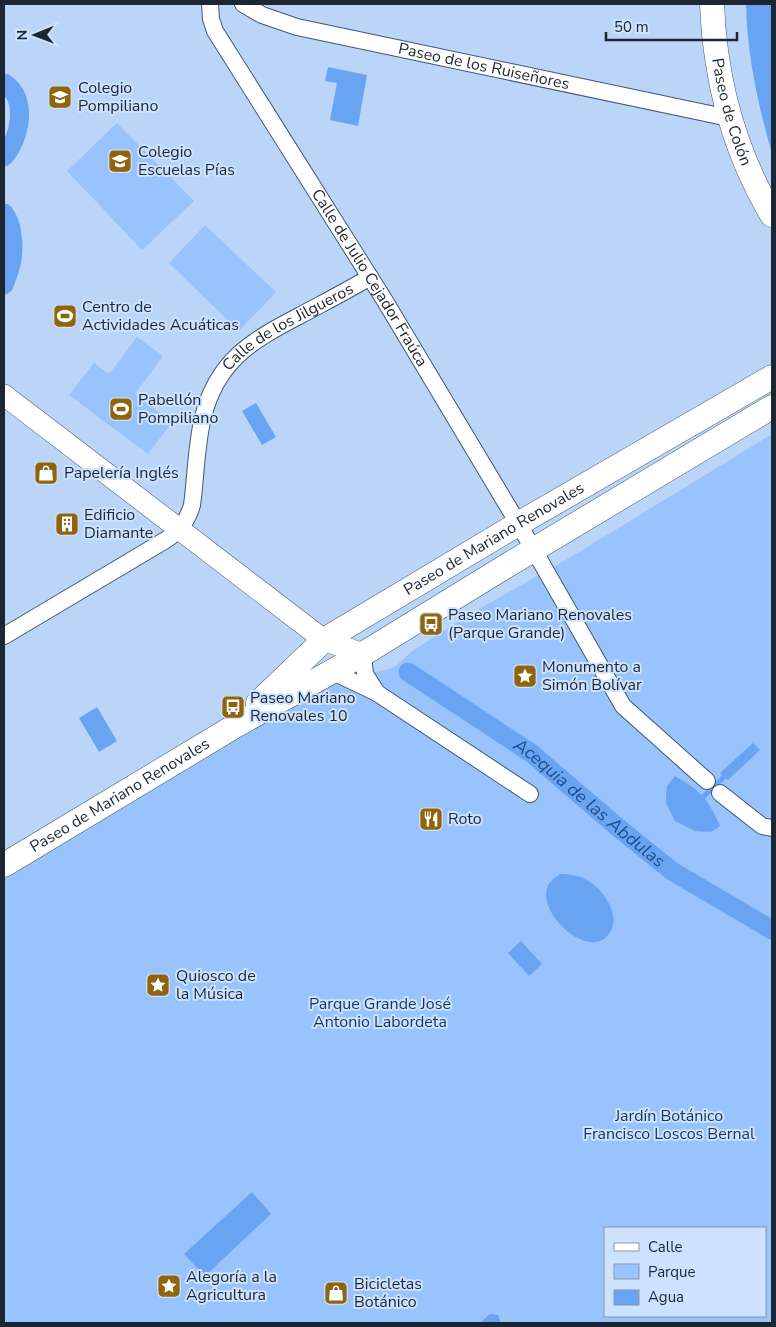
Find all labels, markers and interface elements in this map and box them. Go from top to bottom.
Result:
north arrow [10,10,60,60]
scale bar [606,10,737,42]
text: 50 m [614,17,649,37]
text: N [13,30,32,41]
street label: Paseo de los Ruiseñores [396,38,572,95]
street label: Paseo de Colón [706,56,757,169]
place label: Colegio Pompiliano [78,77,158,117]
school or university icon: Colegio Pompiliano [47,84,73,110]
place label: Colegio Escuelas Pías [138,141,235,181]
school or university icon: Colegio Escuelas Pías [107,148,133,174]
street label: Calle de Julio Cejador Fraúca [306,185,433,371]
street label: Calle de los Jilgueros [217,278,357,376]
place label: Centro de Actividades Acuáticas [82,296,239,336]
sports icon: Centro de Actividades Acuáticas [52,303,78,329]
place label: Pabellón Pompiliano [138,389,218,429]
sports icon: Pabellón Pompiliano [108,396,134,422]
shop icon: Papelería Inglés [33,460,59,486]
place label: Papelería Inglés [64,462,179,484]
street label: Paseo de Mariano Renovales [400,477,588,601]
place label: Edificio Diamante [84,504,153,544]
building icon: Edificio Diamante [54,511,80,537]
place label: Paseo Mariano Renovales (Parque Grande) [448,604,632,644]
bus stop icon: Paseo Mariano Renovales (Parque Grande) [418,611,444,637]
place label: Monumento a Simón Bolívar [542,656,642,696]
place icon: Monumento a Simón Bolívar [512,663,538,689]
place label: Paseo Mariano Renovales 10 [250,687,356,727]
bus stop icon: Paseo Mariano Renovales 10 [220,694,246,720]
water label: Acequia de las Abdulas [508,732,670,873]
street label: Paseo de Mariano Renovales [26,733,214,858]
restaurant icon: Roto [418,806,444,832]
place label: Roto [448,808,482,830]
place label: Quiosco de la Música [176,965,256,1005]
place icon: Quiosco de la Música [145,972,171,998]
park label: Parque Grande José Antonio Labordeta [309,993,451,1033]
park label: Jardín Botánico Francisco Loscos Bernal [583,1105,755,1145]
legend [604,1227,766,1317]
text: Calle [648,1237,683,1257]
text: Parque [648,1262,696,1282]
place label: Alegoría a la Agricultura [186,1266,277,1306]
place icon: Alegoría a la Agricultura [156,1273,182,1299]
place label: Bicicletas Botánico [354,1273,422,1313]
shop icon: Bicicletas Botánico [323,1280,349,1306]
text: Agua [648,1287,684,1307]

